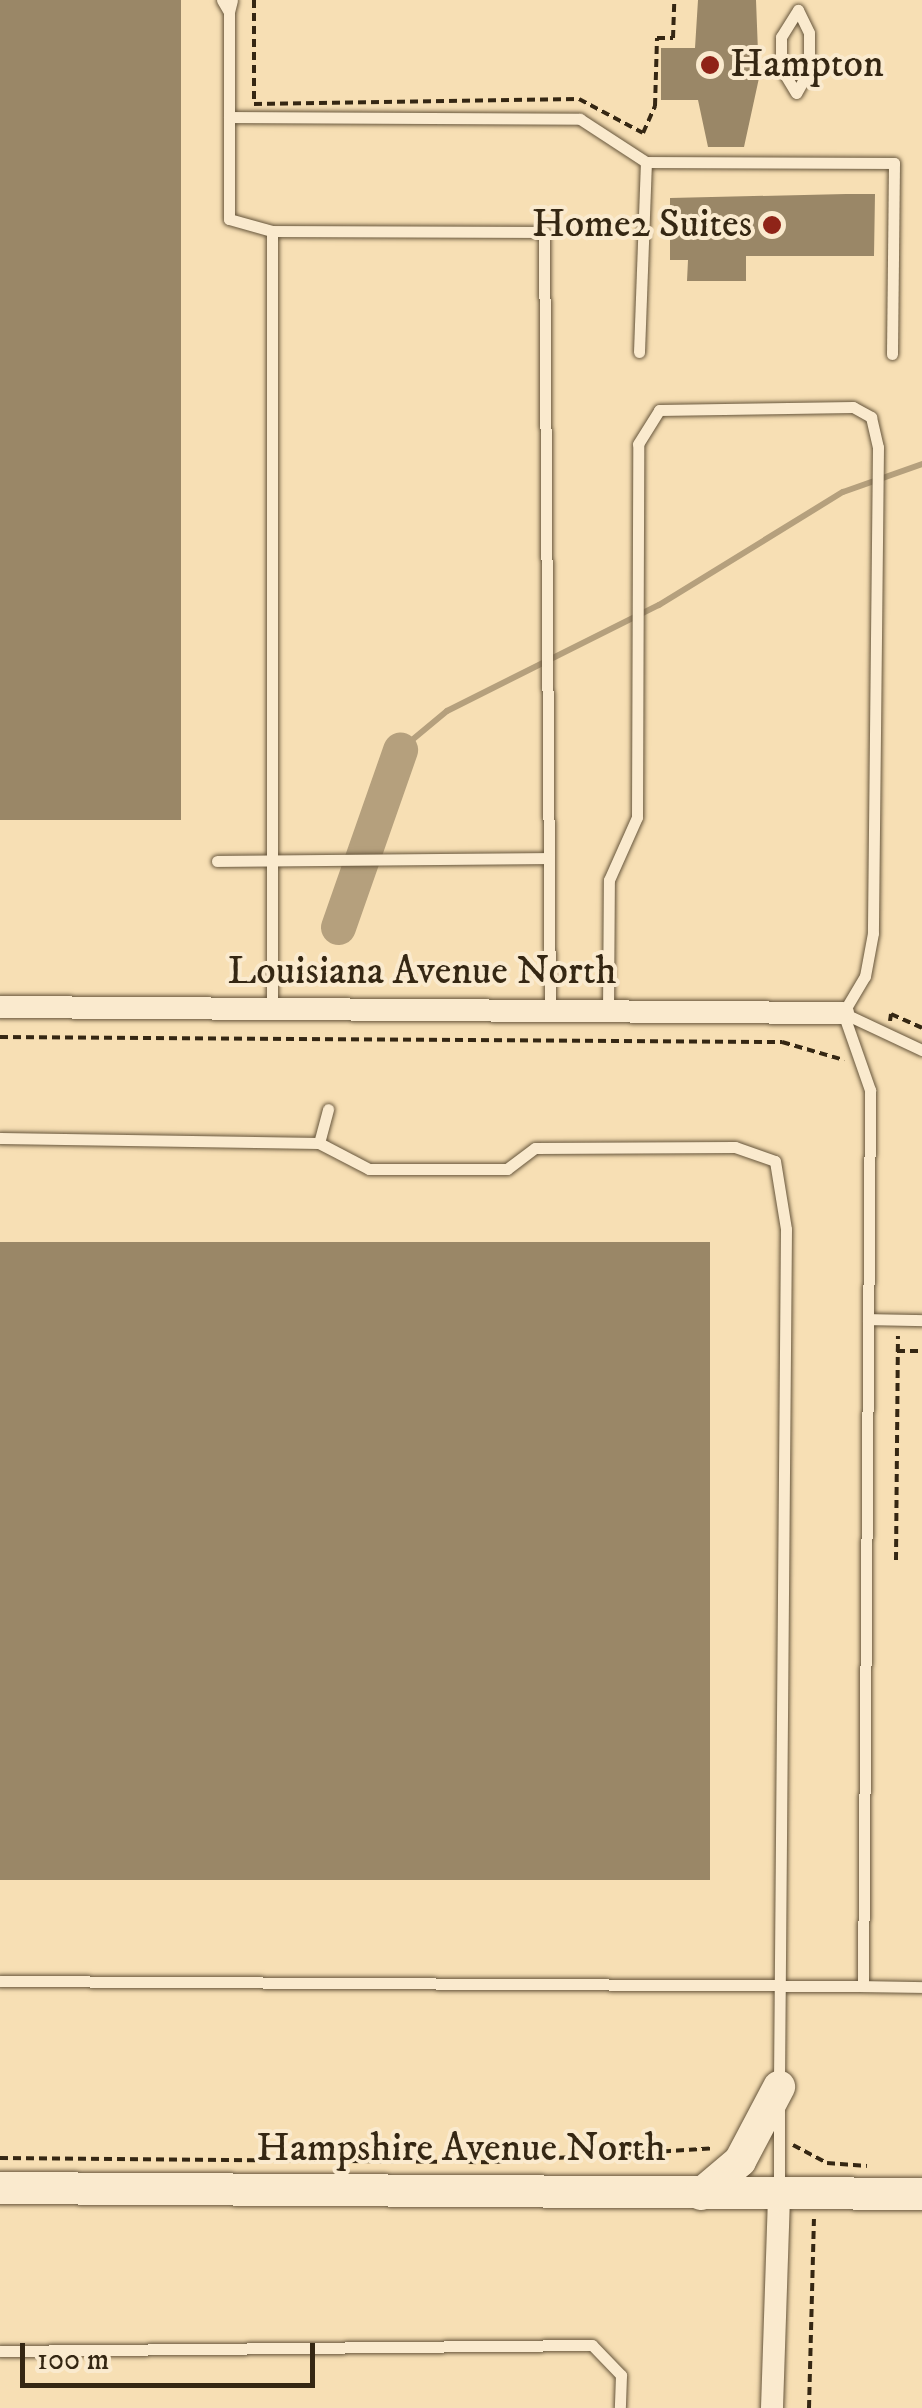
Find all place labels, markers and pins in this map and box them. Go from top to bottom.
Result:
place label: Hampton [730,41,884,89]
marker: Hampton [699,54,721,76]
place label: Home2 Suites [532,201,752,249]
marker: Home2 Suites [761,214,783,236]

